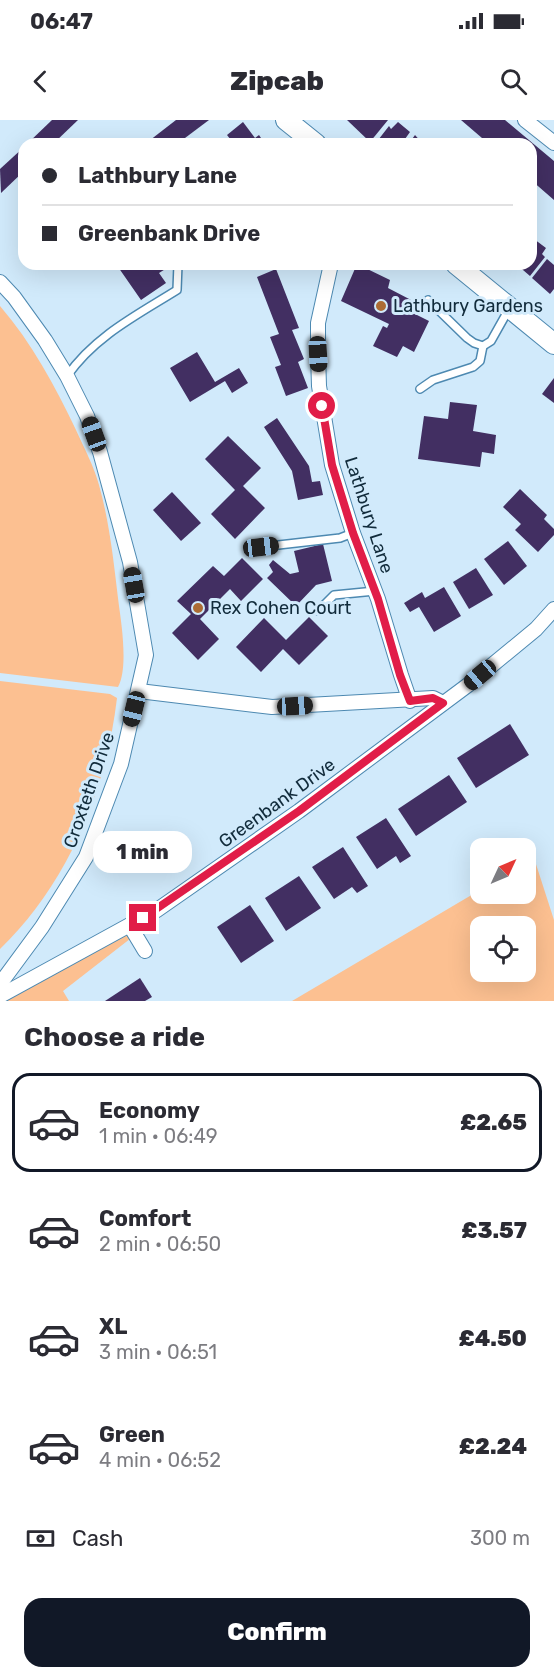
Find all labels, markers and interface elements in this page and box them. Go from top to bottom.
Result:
text: 06:47 [30,8,93,35]
icon: back [24,65,57,98]
text: Zipcab [230,65,324,97]
icon: search [497,65,530,98]
text: Lathbury Lane [78,162,237,189]
text: Greenbank Drive [78,220,260,247]
place label: Lathbury Gardens [393,295,543,317]
marker: Lathbury Gardens [374,299,388,313]
car [308,336,328,372]
route start [308,392,335,419]
car [79,414,109,454]
street label: Lathbury Lane [340,454,398,576]
car [242,536,280,558]
car [122,566,146,604]
place label: Rex Cohen Court [210,597,351,619]
marker: Rex Cohen Court [191,601,205,615]
car [460,657,500,693]
car [121,689,147,729]
car [277,696,313,716]
street label: Croxteth Drive [59,729,119,851]
street label: Greenbank Drive [215,753,339,853]
callout: 1 min [94,831,192,873]
north arrow [470,838,536,904]
map controls [470,838,536,982]
text: 1 min [116,840,169,864]
route end [129,904,156,931]
button: locate [470,916,536,982]
text: Choose a ride [24,1021,205,1053]
icon: car [27,1096,81,1150]
text: Economy [99,1097,200,1124]
text: £2.65 [460,1109,527,1136]
text: 1 min · 06:49 [99,1124,218,1148]
icon: car [27,1204,81,1258]
text: Comfort [99,1205,191,1232]
text: £3.57 [461,1217,527,1244]
text: 2 min · 06:50 [99,1232,221,1256]
icon: car [27,1312,81,1366]
text: XL [99,1313,127,1340]
text: £4.50 [459,1325,527,1352]
text: 3 min · 06:51 [99,1340,217,1364]
icon: car [27,1420,81,1474]
text: Green [99,1421,165,1448]
text: £2.24 [459,1433,527,1460]
text: 4 min · 06:52 [99,1448,221,1472]
icon: cash [24,1522,57,1555]
text: Cash [72,1525,123,1552]
text: 300 m [470,1526,530,1550]
button: Confirm [24,1598,530,1667]

